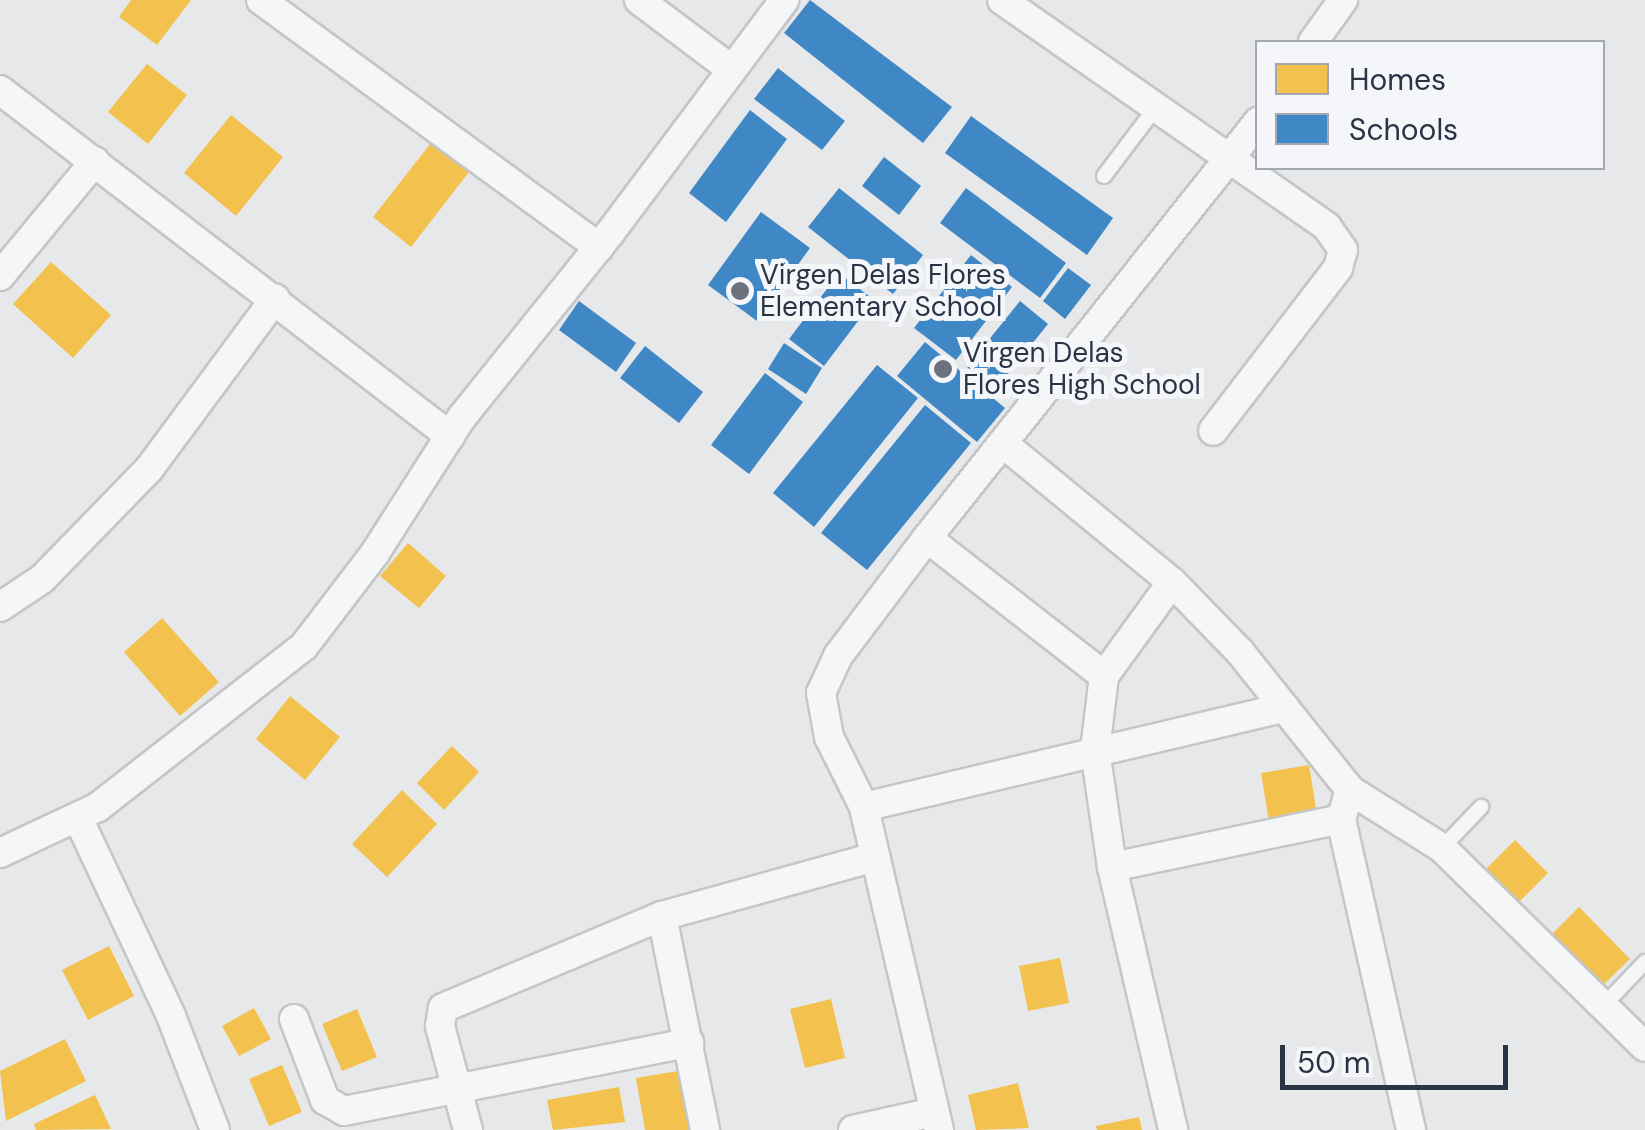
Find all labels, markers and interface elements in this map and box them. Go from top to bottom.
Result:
legend [1255,40,1605,170]
text: Homes [1349,60,1446,99]
text: Schools [1349,110,1458,149]
place label: Virgen Delas Flores Elementary School [760,258,1006,324]
marker: Virgen Delas Flores Elementary School [729,280,751,302]
place label: Virgen Delas Flores High School [963,336,1201,402]
marker: Virgen Delas Flores High School [932,358,954,380]
scale bar [1285,1025,1512,1087]
text: 50 m [1297,1043,1371,1082]

